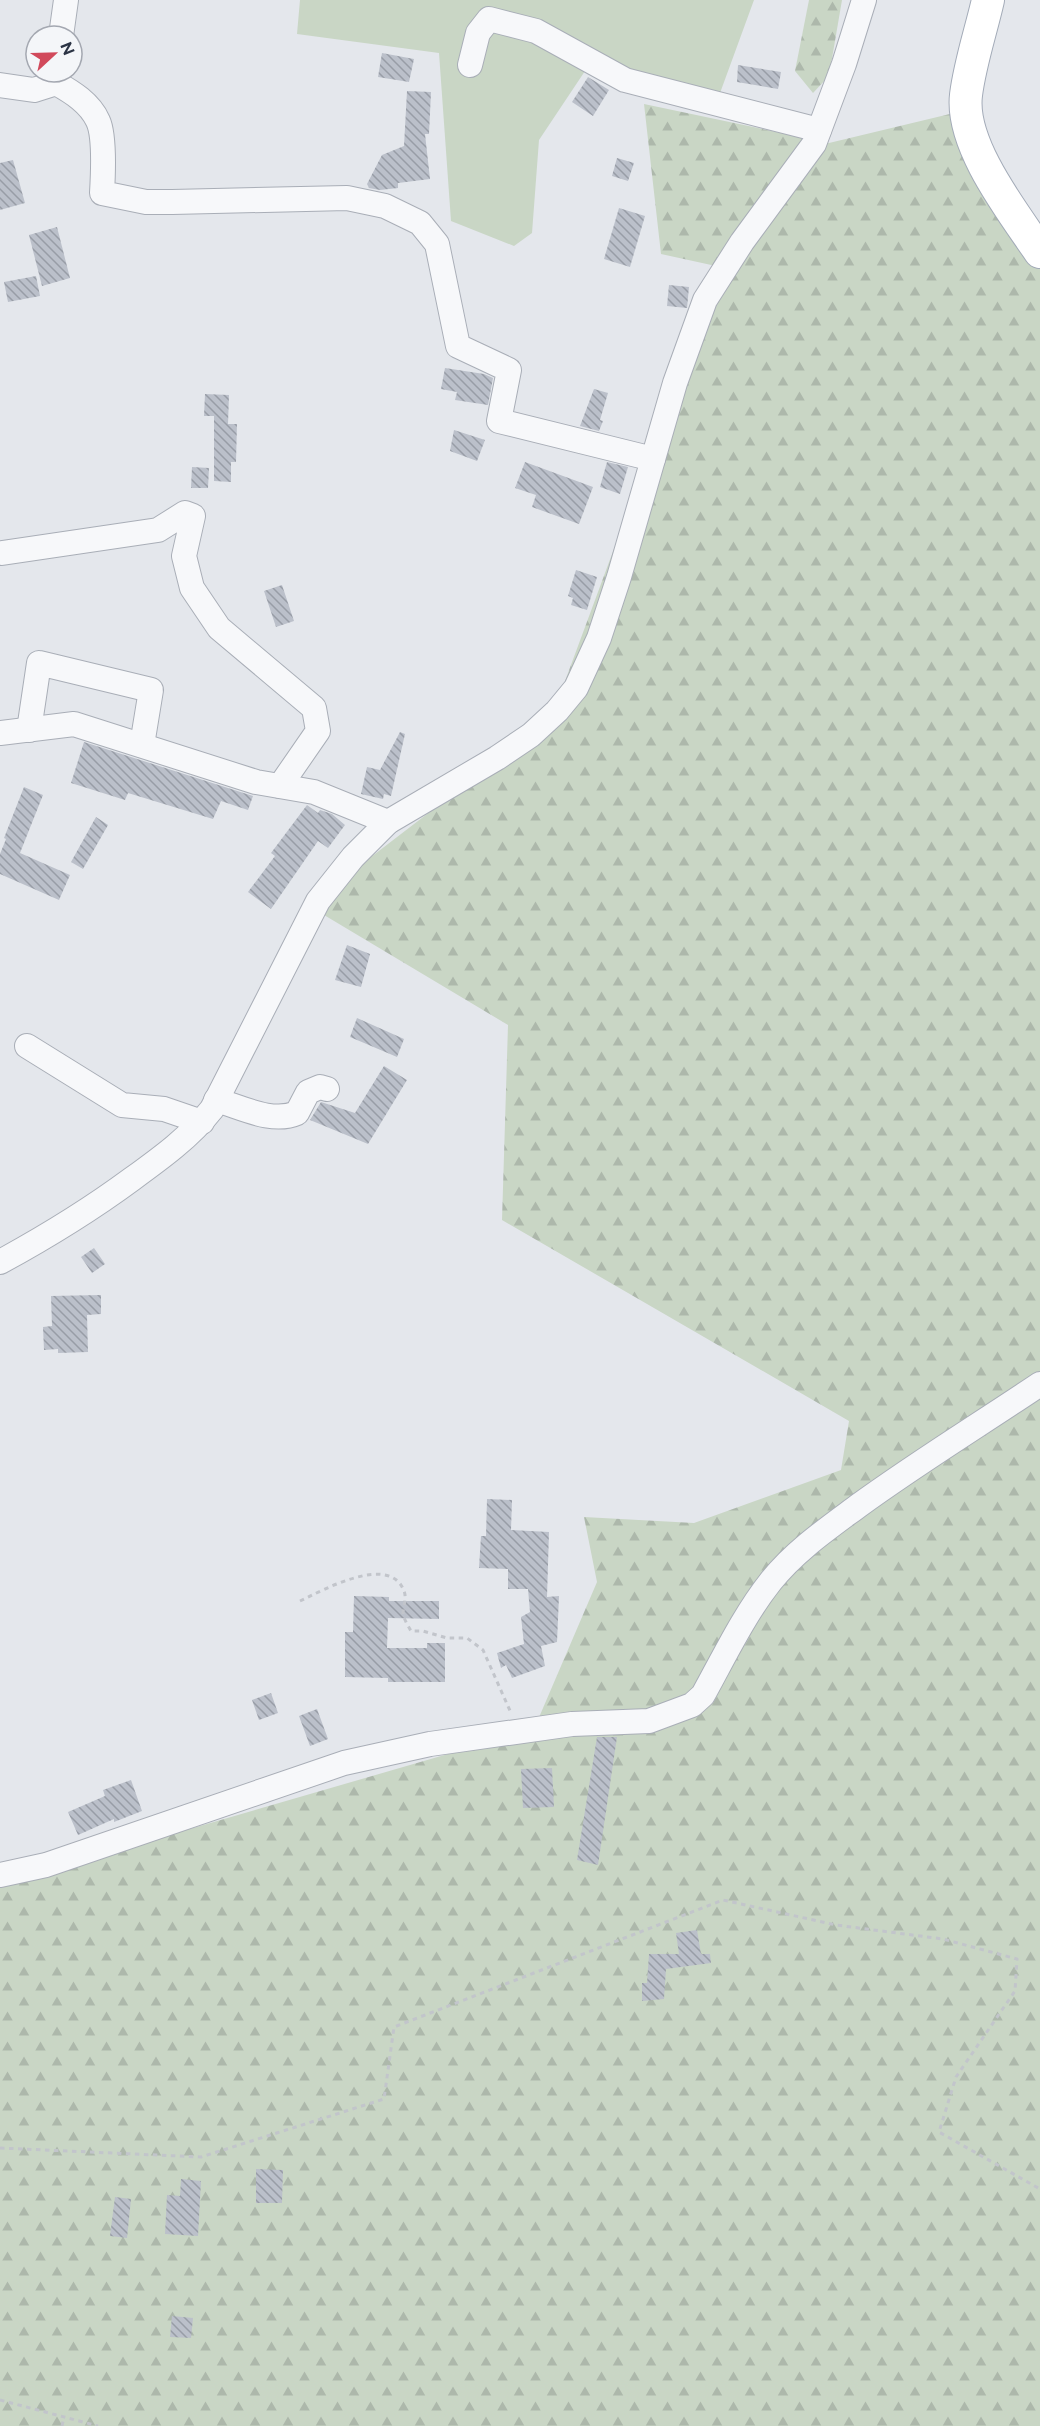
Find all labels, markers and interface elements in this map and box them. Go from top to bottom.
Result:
north arrow [24,24,84,84]
text: N [56,39,79,58]

